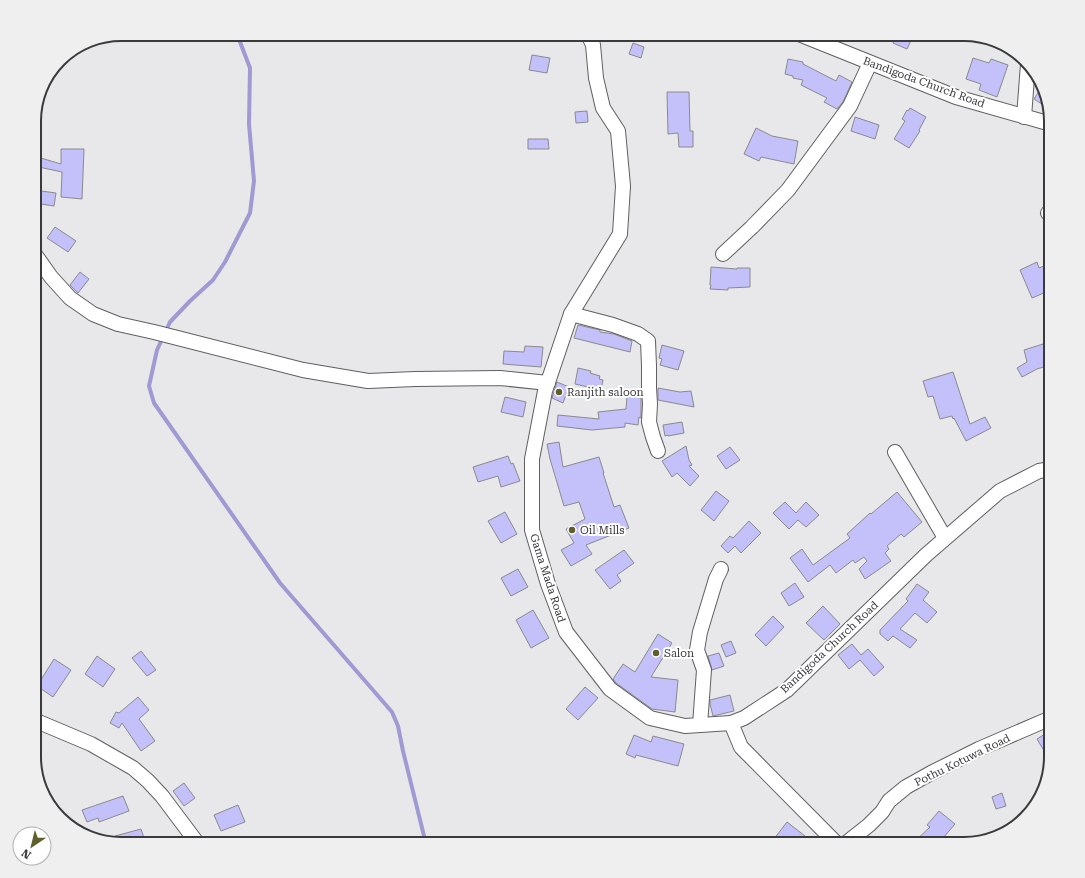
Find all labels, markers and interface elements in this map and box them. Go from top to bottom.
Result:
street label: Bandigoda Church Road [861,54,987,111]
place label: Ranjith saloon [567,386,644,399]
marker: Ranjith saloon [554,387,564,397]
place label: Oil Mills [580,524,624,537]
marker: Oil Mills [567,525,577,535]
street label: Gama Mada Road [527,532,568,624]
street label: Bandigoda Church Road [778,599,881,696]
place label: Salon [664,647,694,660]
marker: Salon [651,648,661,658]
street label: Pothu Kotuwa Road [912,732,1012,789]
north arrow [12,826,52,866]
text: N [19,846,34,862]

